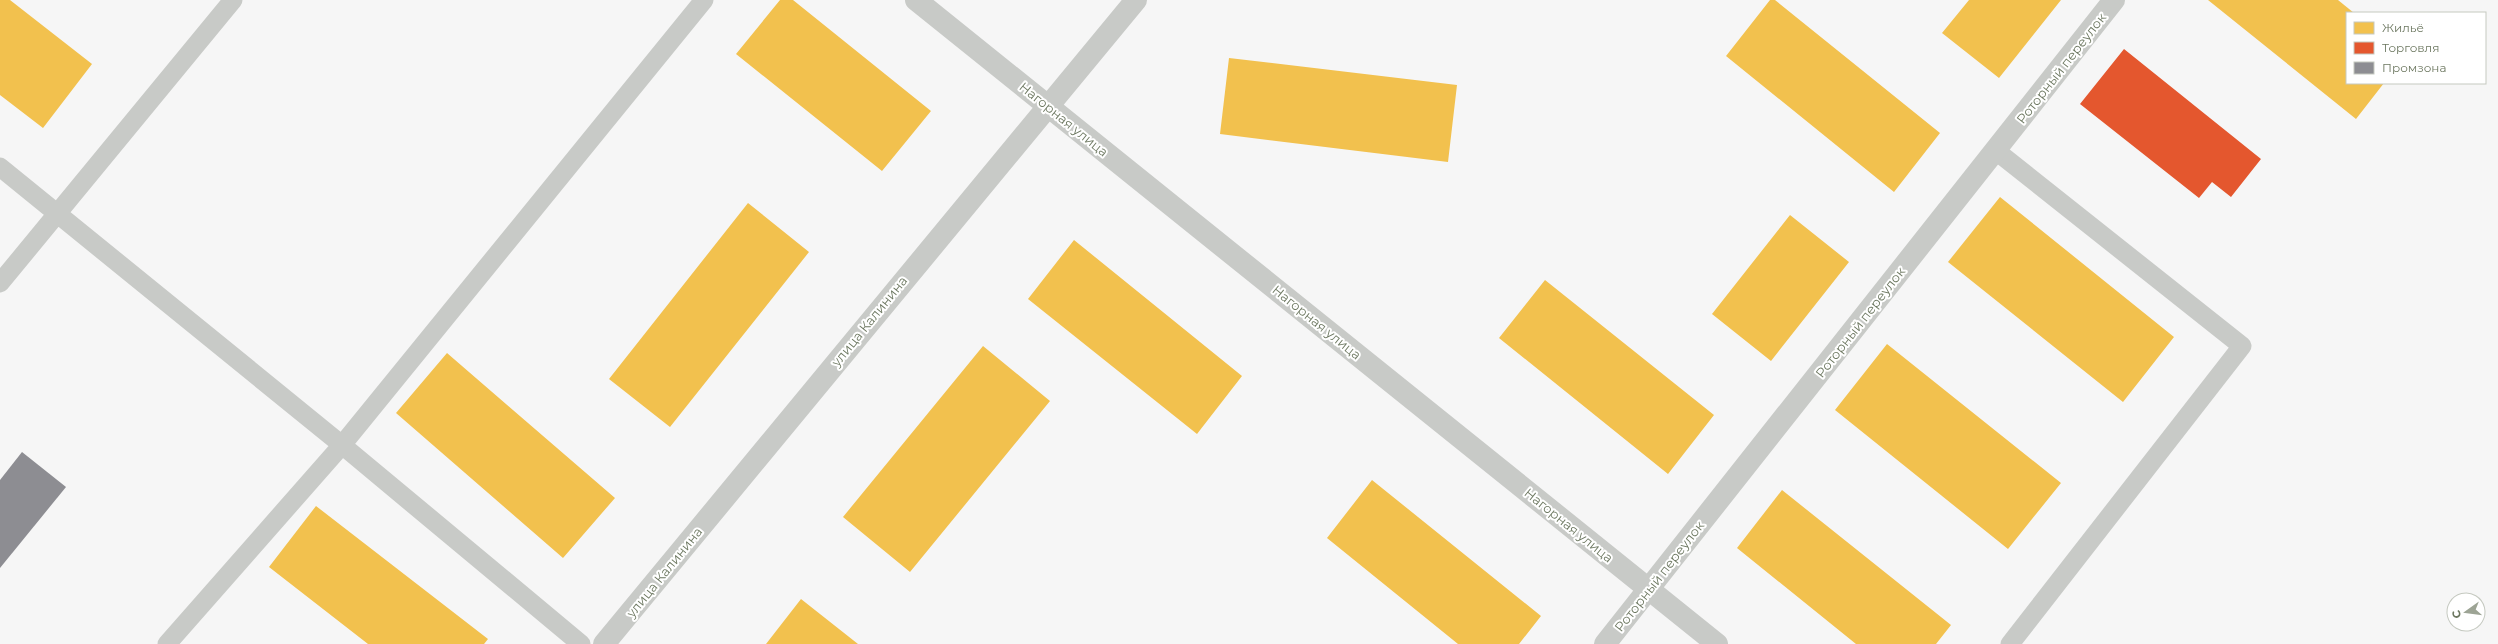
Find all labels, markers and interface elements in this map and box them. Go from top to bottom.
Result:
street label: Роторный переулок [2013,9,2109,127]
legend [2346,12,2486,84]
text: Жильё [2382,20,2424,35]
text: Торговля [2382,40,2439,55]
text: Промзона [2382,60,2446,75]
street label: Нагорная улица [1016,78,1112,160]
street label: Роторный переулок [1812,263,1908,381]
street label: улица Калинина [827,273,910,370]
street label: Нагорная улица [1269,281,1365,363]
street label: Нагорная улица [1521,484,1617,566]
street label: Роторный переулок [1611,517,1707,635]
street label: улица Калинина [622,524,705,621]
north arrow [2446,592,2486,632]
text: С [2449,609,2464,620]

